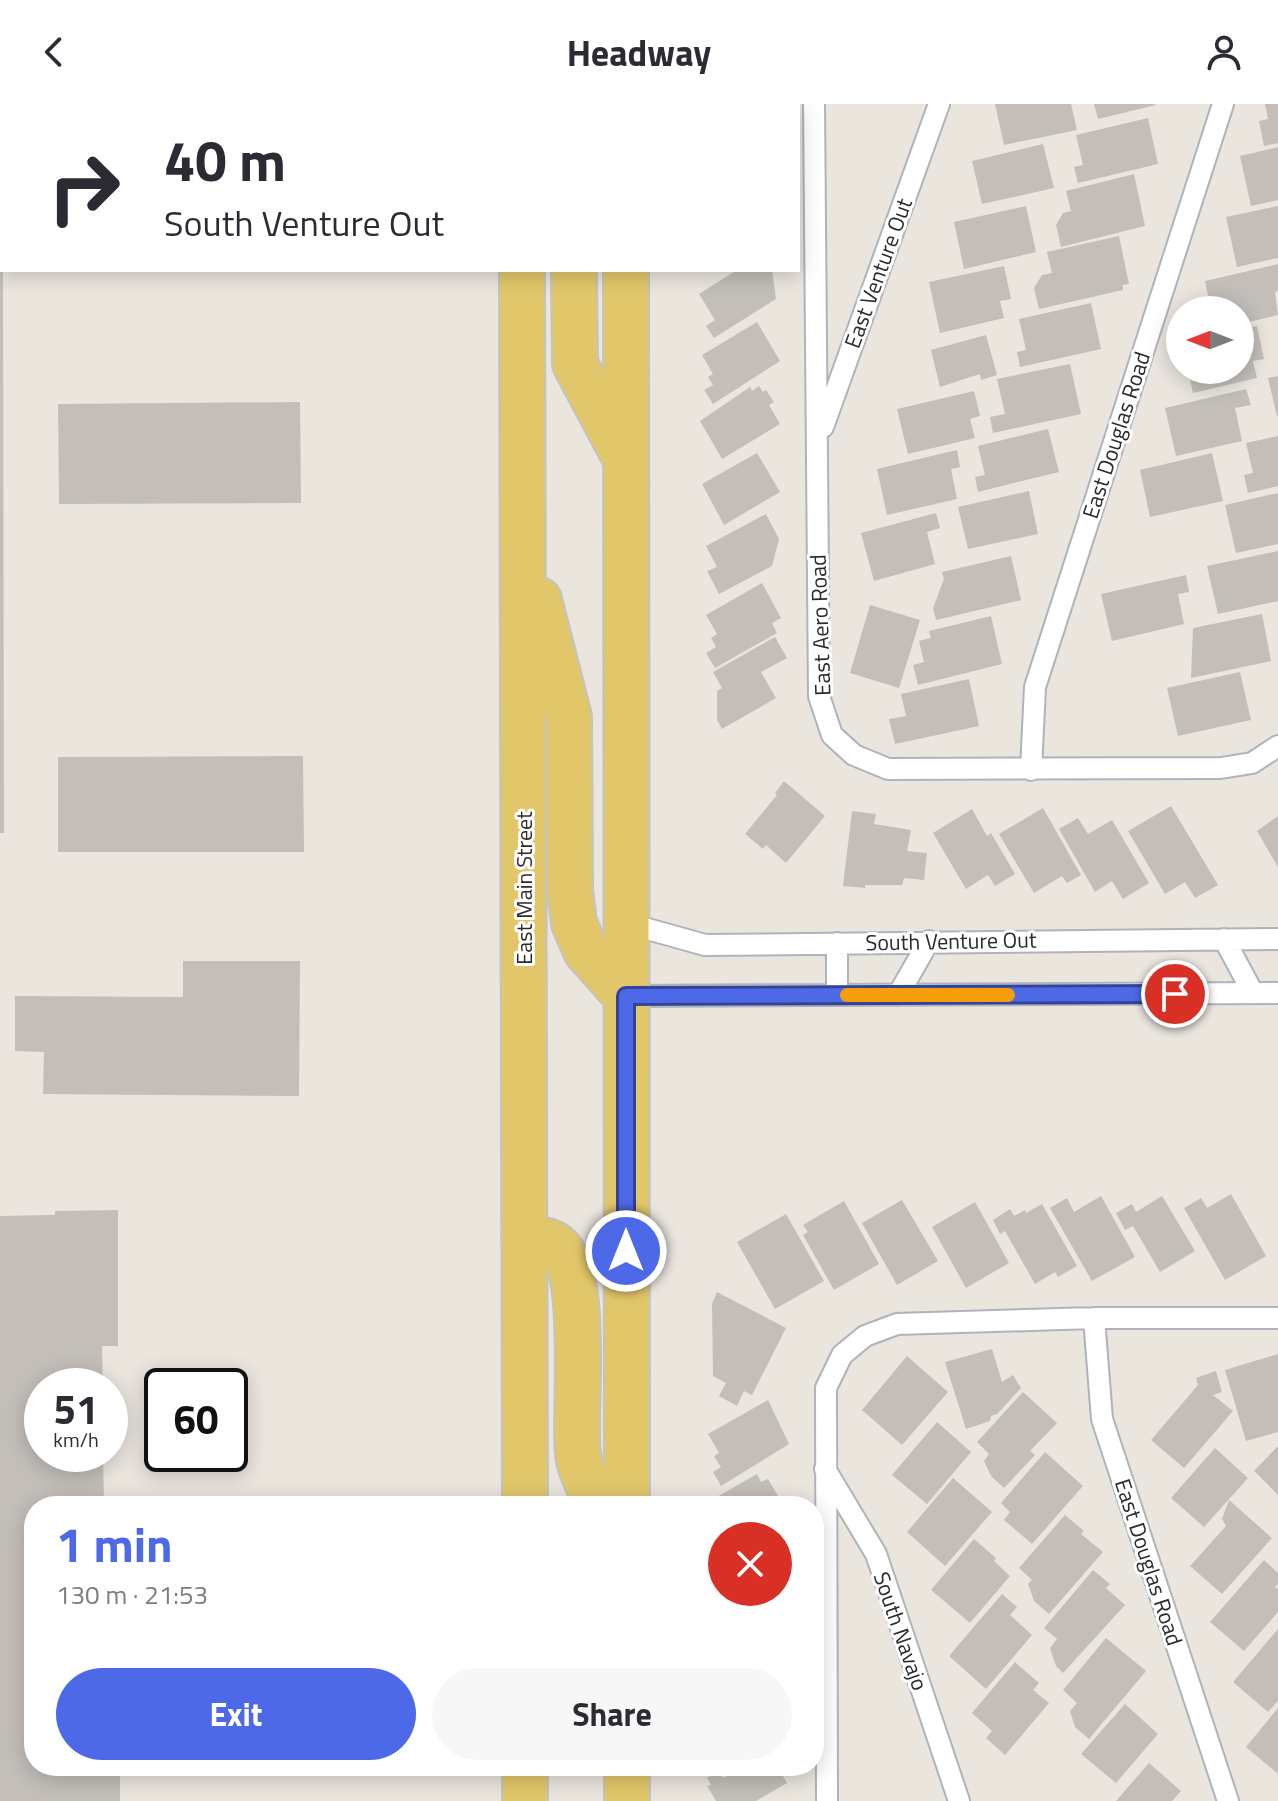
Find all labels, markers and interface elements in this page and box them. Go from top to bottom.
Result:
text: Headway [567,25,711,80]
icon: back [32,30,76,74]
icon: person [1202,30,1246,74]
text: 40 m [164,118,286,203]
icon: right [32,136,136,240]
street label: East Venture Out [835,193,921,353]
text: South Venture Out [164,195,444,250]
north arrow [1166,296,1254,384]
map controls [1166,296,1254,384]
street label: East Douglas Road [1073,347,1159,523]
street label: East Aero Road [801,554,839,696]
street label: East Main Street [507,811,541,965]
street label: South Venture Out [865,923,1037,959]
pin [1141,960,1209,1028]
icon: arrive [1153,972,1197,1016]
position arrow [584,1209,668,1293]
speed limit sign: 60 [144,1368,248,1472]
text: 51 [54,1379,98,1440]
text: km/h [53,1424,99,1455]
street label: East Douglas Road [1106,1474,1192,1650]
text: 1 min [56,1508,173,1581]
button: close [708,1522,792,1606]
street label: South Navajo [865,1567,937,1695]
text: 130 m · 21:53 [56,1575,208,1614]
button: Exit [56,1668,416,1760]
button: Share [432,1668,792,1760]

